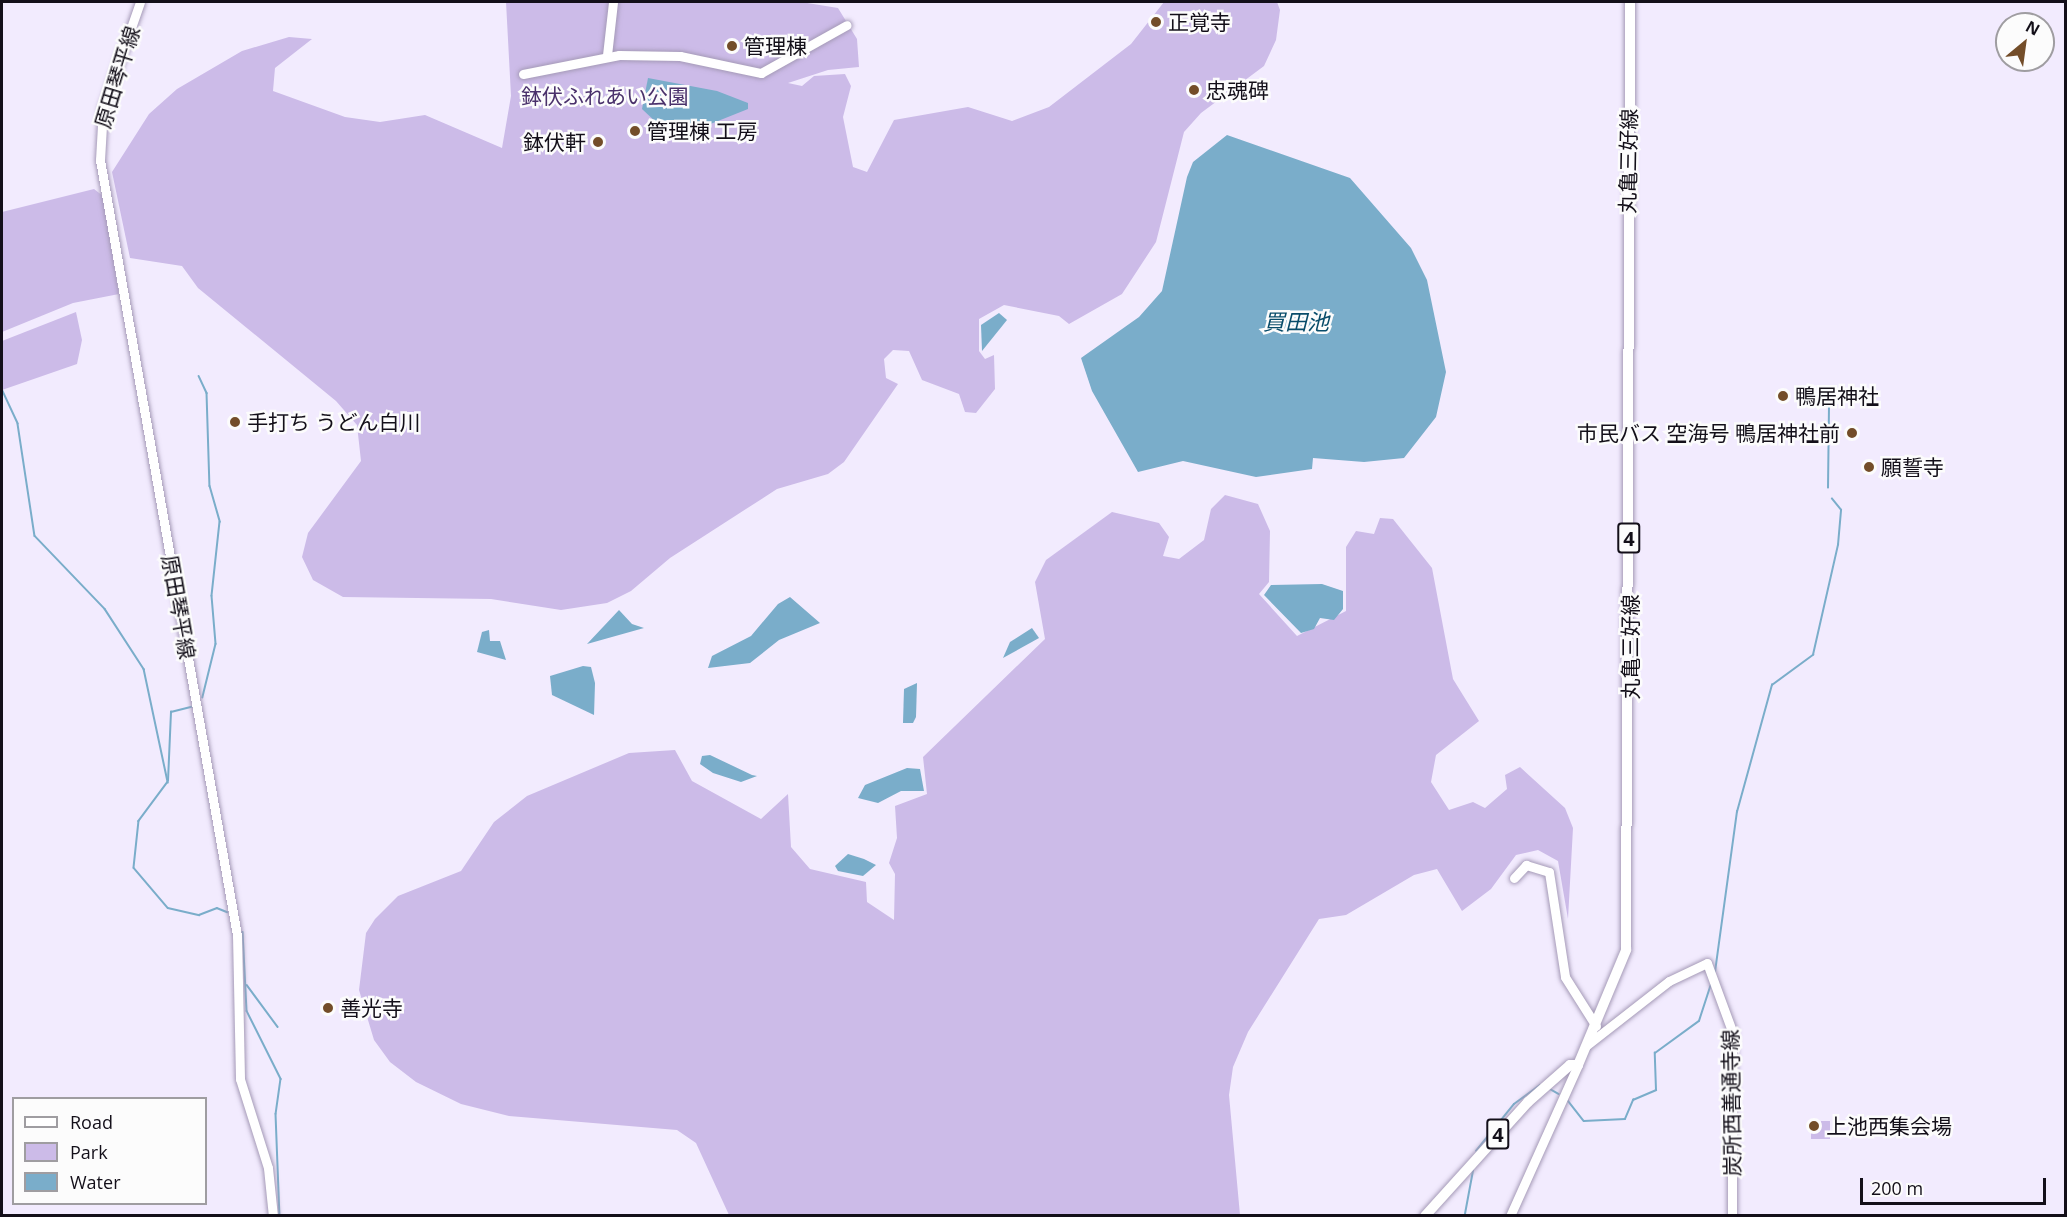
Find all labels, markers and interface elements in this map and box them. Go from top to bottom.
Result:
place label: 正覚寺 [1168,9,1231,35]
north arrow [1995,12,2055,72]
marker: 正覚寺 [1149,15,1163,29]
text: N [2022,15,2044,41]
street label: 原田琴平線 [90,23,144,131]
place label: 管理棟 [744,33,807,59]
marker: 管理棟 [725,39,739,53]
place label: 忠魂碑 [1206,77,1269,103]
park label: 鉢伏ふれあい公園 [521,83,689,109]
marker: 忠魂碑 [1187,83,1201,97]
street label: 丸亀三好線 [1614,108,1642,214]
place label: 管理棟 工房 [647,118,757,144]
marker: 管理棟 工房 [628,124,642,138]
place label: 鉢伏軒 [523,129,586,155]
marker: 鉢伏軒 [591,135,605,149]
water label: 買田池 [1263,309,1329,335]
place label: 鴨居神社 [1795,383,1879,409]
marker: 鴨居神社 [1776,389,1790,403]
place label: 手打ち うどん白川 [247,409,420,435]
marker: 手打ち うどん白川 [228,415,242,429]
place label: 市民バス 空海号 鴨居神社前 [1577,420,1840,446]
marker: 市民バス 空海号 鴨居神社前 [1845,426,1859,440]
place label: 願誓寺 [1881,454,1944,480]
marker: 願誓寺 [1862,460,1876,474]
road number: 4 [1617,521,1641,555]
street label: 原田琴平線 [157,553,201,661]
street label: 丸亀三好線 [1617,595,1643,699]
place label: 善光寺 [340,995,403,1021]
marker: 善光寺 [321,1001,335,1015]
street label: 炭所西善通寺線 [1717,1029,1745,1177]
legend [12,1097,207,1205]
text: Road [70,1110,113,1134]
place label: 上池西集会場 [1826,1113,1952,1139]
road number: 4 [1486,1117,1510,1151]
marker: 上池西集会場 [1807,1119,1821,1133]
text: Park [70,1140,108,1164]
scale bar [1863,1166,2049,1204]
text: Water [70,1170,121,1194]
text: 200 m [1871,1176,1923,1200]

